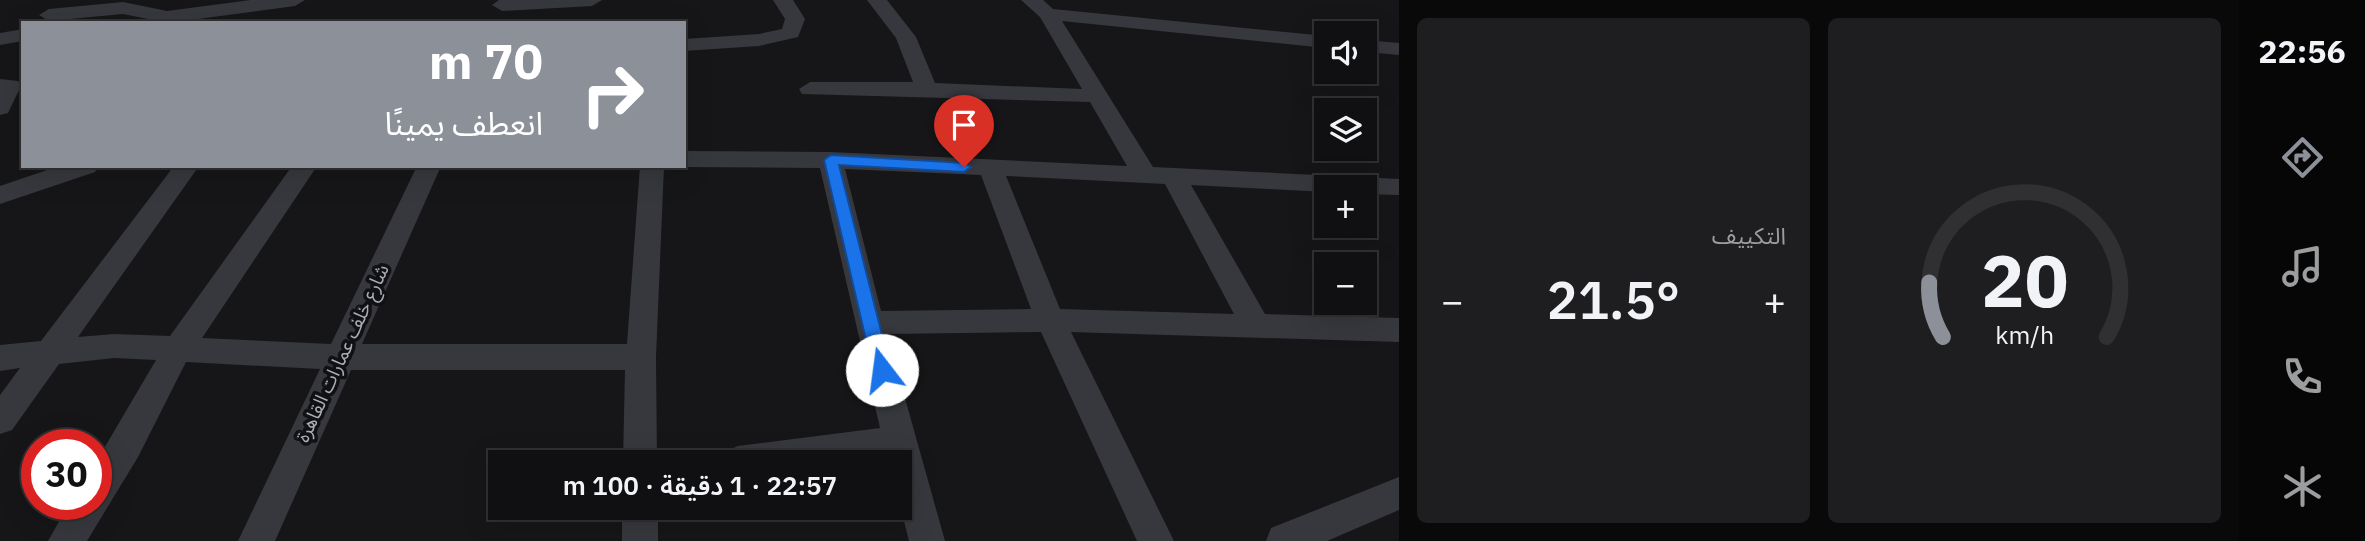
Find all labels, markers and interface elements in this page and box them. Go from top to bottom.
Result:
map controls [1314,21,1377,315]
button: sound [1314,21,1377,84]
text: 70 m [429,29,543,92]
text: 22:56 [2258,30,2346,72]
icon: right [567,49,658,140]
pin [934,95,994,167]
button: layers [1314,98,1377,161]
text: انعطف يمينًا [384,102,543,144]
icon: arrive [945,106,983,144]
icon: directions [2278,133,2327,182]
button: + [1314,175,1377,238]
text: التكييف [1712,220,1786,250]
text: 20 [1981,232,2068,327]
icon: music [2278,242,2327,291]
button: − [1314,252,1377,315]
street label: شارع خلف عمارات القاهرة [290,260,396,447]
text: 21.5° [1547,266,1680,333]
text: − [1441,276,1464,325]
text: + [1763,276,1786,325]
text: km/h [1995,317,2054,350]
position arrow [845,333,919,407]
icon: phone [2278,352,2327,401]
speed limit sign: 30 [21,429,112,520]
icon: climate [2278,462,2327,511]
text: 22:57 · 1 دقيقة · 100 m [563,468,837,502]

